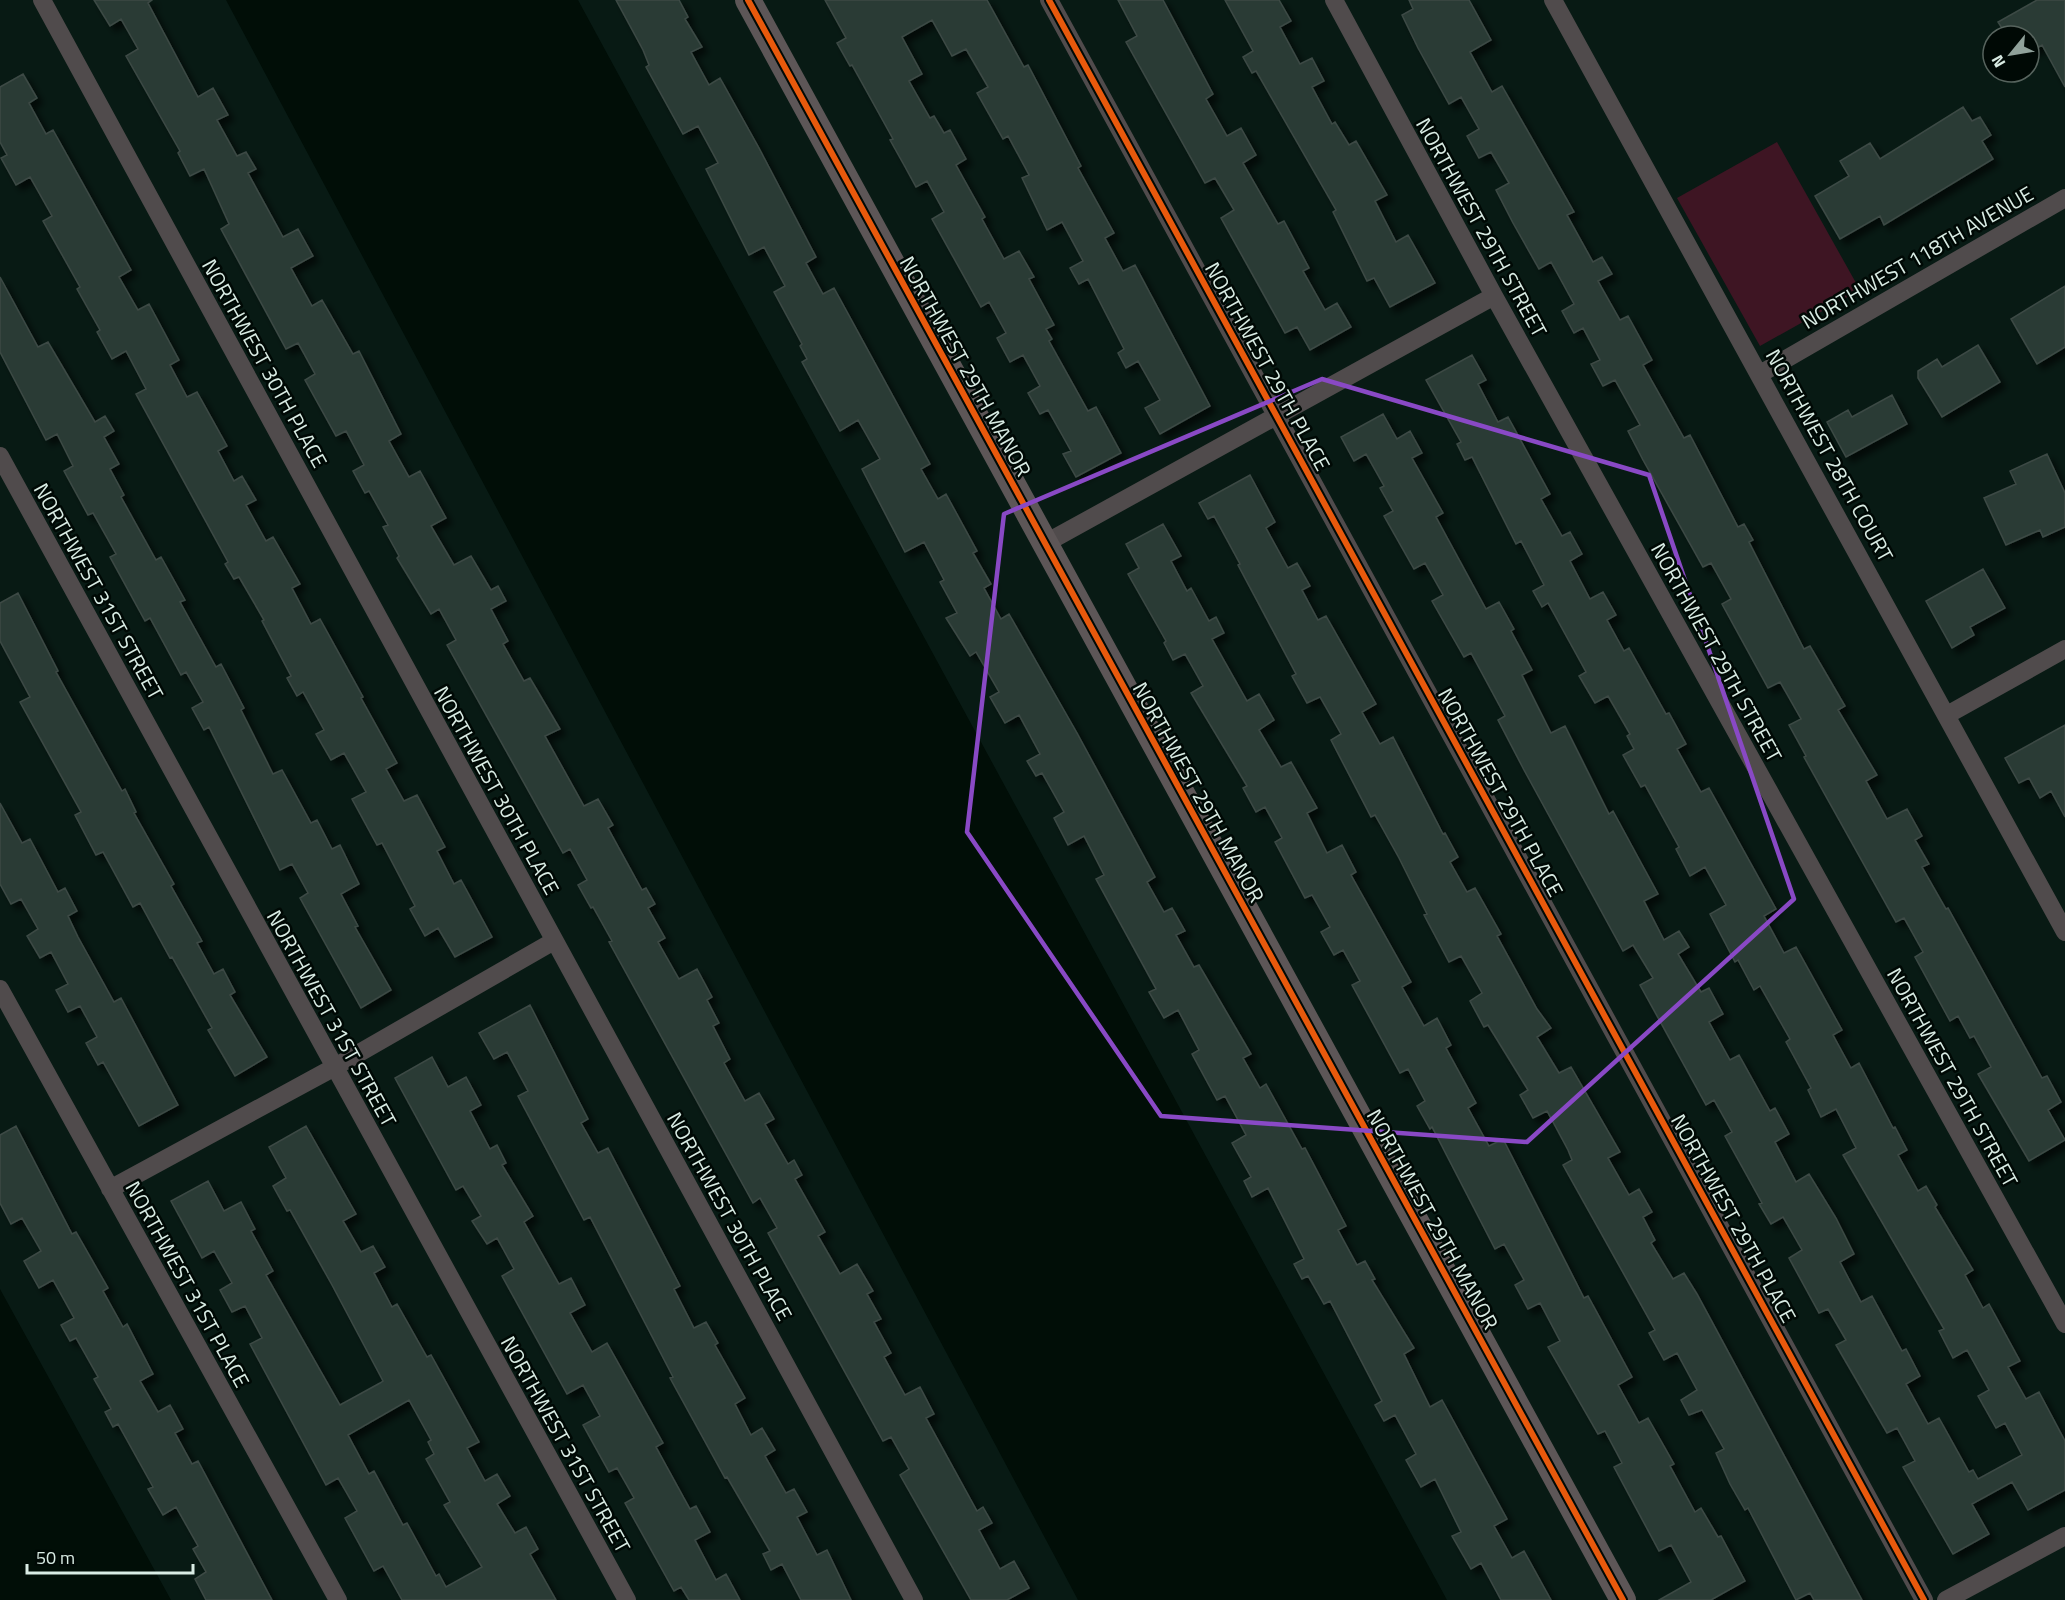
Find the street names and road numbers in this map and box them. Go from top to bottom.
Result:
street label: NORTHWEST 29TH STREET [1408,112,1556,342]
street label: NORTHWEST 118TH AVENUE [1795,177,2039,337]
street label: NORTHWEST 29TH MANOR [892,250,1040,482]
street label: NORTHWEST 30TH PLACE [194,253,336,473]
street label: NORTHWEST 29TH PLACE [1197,256,1339,476]
street label: NORTHWEST 28TH COURT [1758,343,1902,567]
street label: NORTHWEST 31ST STREET [26,477,172,705]
street label: NORTHWEST 29TH STREET [1643,537,1791,767]
street label: NORTHWEST 29TH MANOR [1125,676,1273,908]
street label: NORTHWEST 30TH PLACE [426,680,568,900]
street label: NORTHWEST 29TH PLACE [1430,682,1572,902]
street label: NORTHWEST 31ST STREET [259,904,405,1132]
street label: NORTHWEST 29TH STREET [1879,962,2027,1192]
street label: NORTHWEST 29TH MANOR [1359,1103,1507,1335]
street label: NORTHWEST 30TH PLACE [659,1106,801,1326]
street label: NORTHWEST 29TH PLACE [1663,1108,1805,1328]
street label: NORTHWEST 31ST PLACE [118,1175,258,1393]
street label: NORTHWEST 31ST STREET [493,1330,639,1558]

